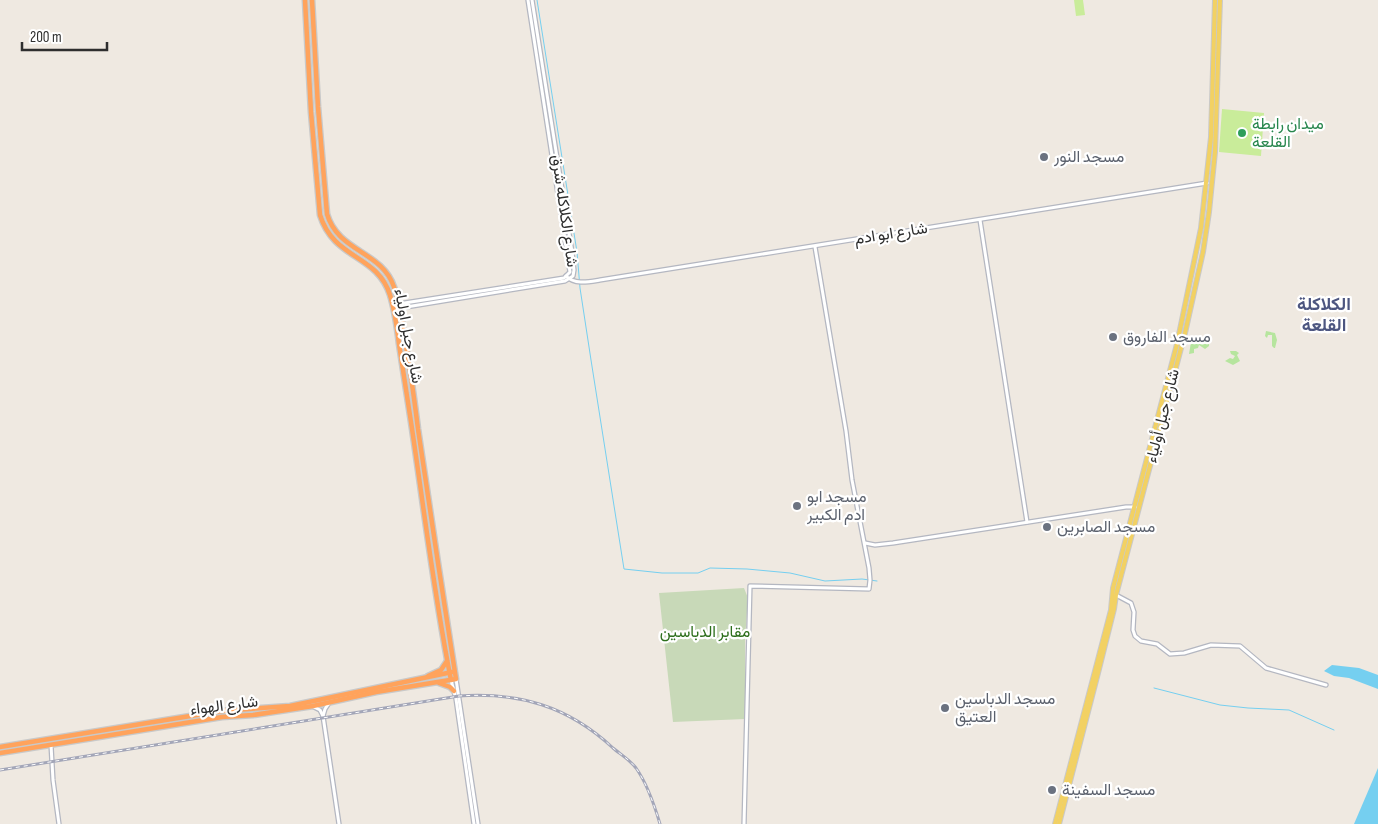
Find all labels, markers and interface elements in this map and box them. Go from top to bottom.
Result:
scale bar [22,20,108,52]
text: 200 m [30,28,62,47]
place label: ميدان رابطة القلعة [1252,115,1324,152]
marker: ميدان رابطة القلعة [1236,127,1248,139]
place label: مسجد النور [1053,148,1124,167]
marker: مسجد النور [1038,151,1050,163]
street label: شارع الكلاكله شرق [546,154,581,269]
street label: شارع ابو ادم [853,219,929,250]
street label: شارع جبل اولياء [389,287,426,385]
district label: الكلاكلة القلعة [1297,294,1351,336]
place label: مسجد الفاروق [1123,328,1211,347]
marker: مسجد الفاروق [1107,331,1119,343]
street label: شارع جبل أولياء [1142,367,1185,465]
place label: مسجد ابو ادم الكبير [806,488,867,525]
marker: مسجد ابو ادم الكبير [791,500,803,512]
place label: مسجد الصابرين [1057,518,1155,537]
marker: مسجد الصابرين [1041,521,1053,533]
park label: مقابر الدباسين [660,623,750,642]
place label: مسجد الدباسين العتيق [955,690,1055,727]
street label: شارع الهواء [189,692,259,721]
marker: مسجد الدباسين العتيق [939,702,951,714]
place label: مسجد السفينة [1062,781,1155,800]
marker: مسجد السفينة [1046,784,1058,796]

